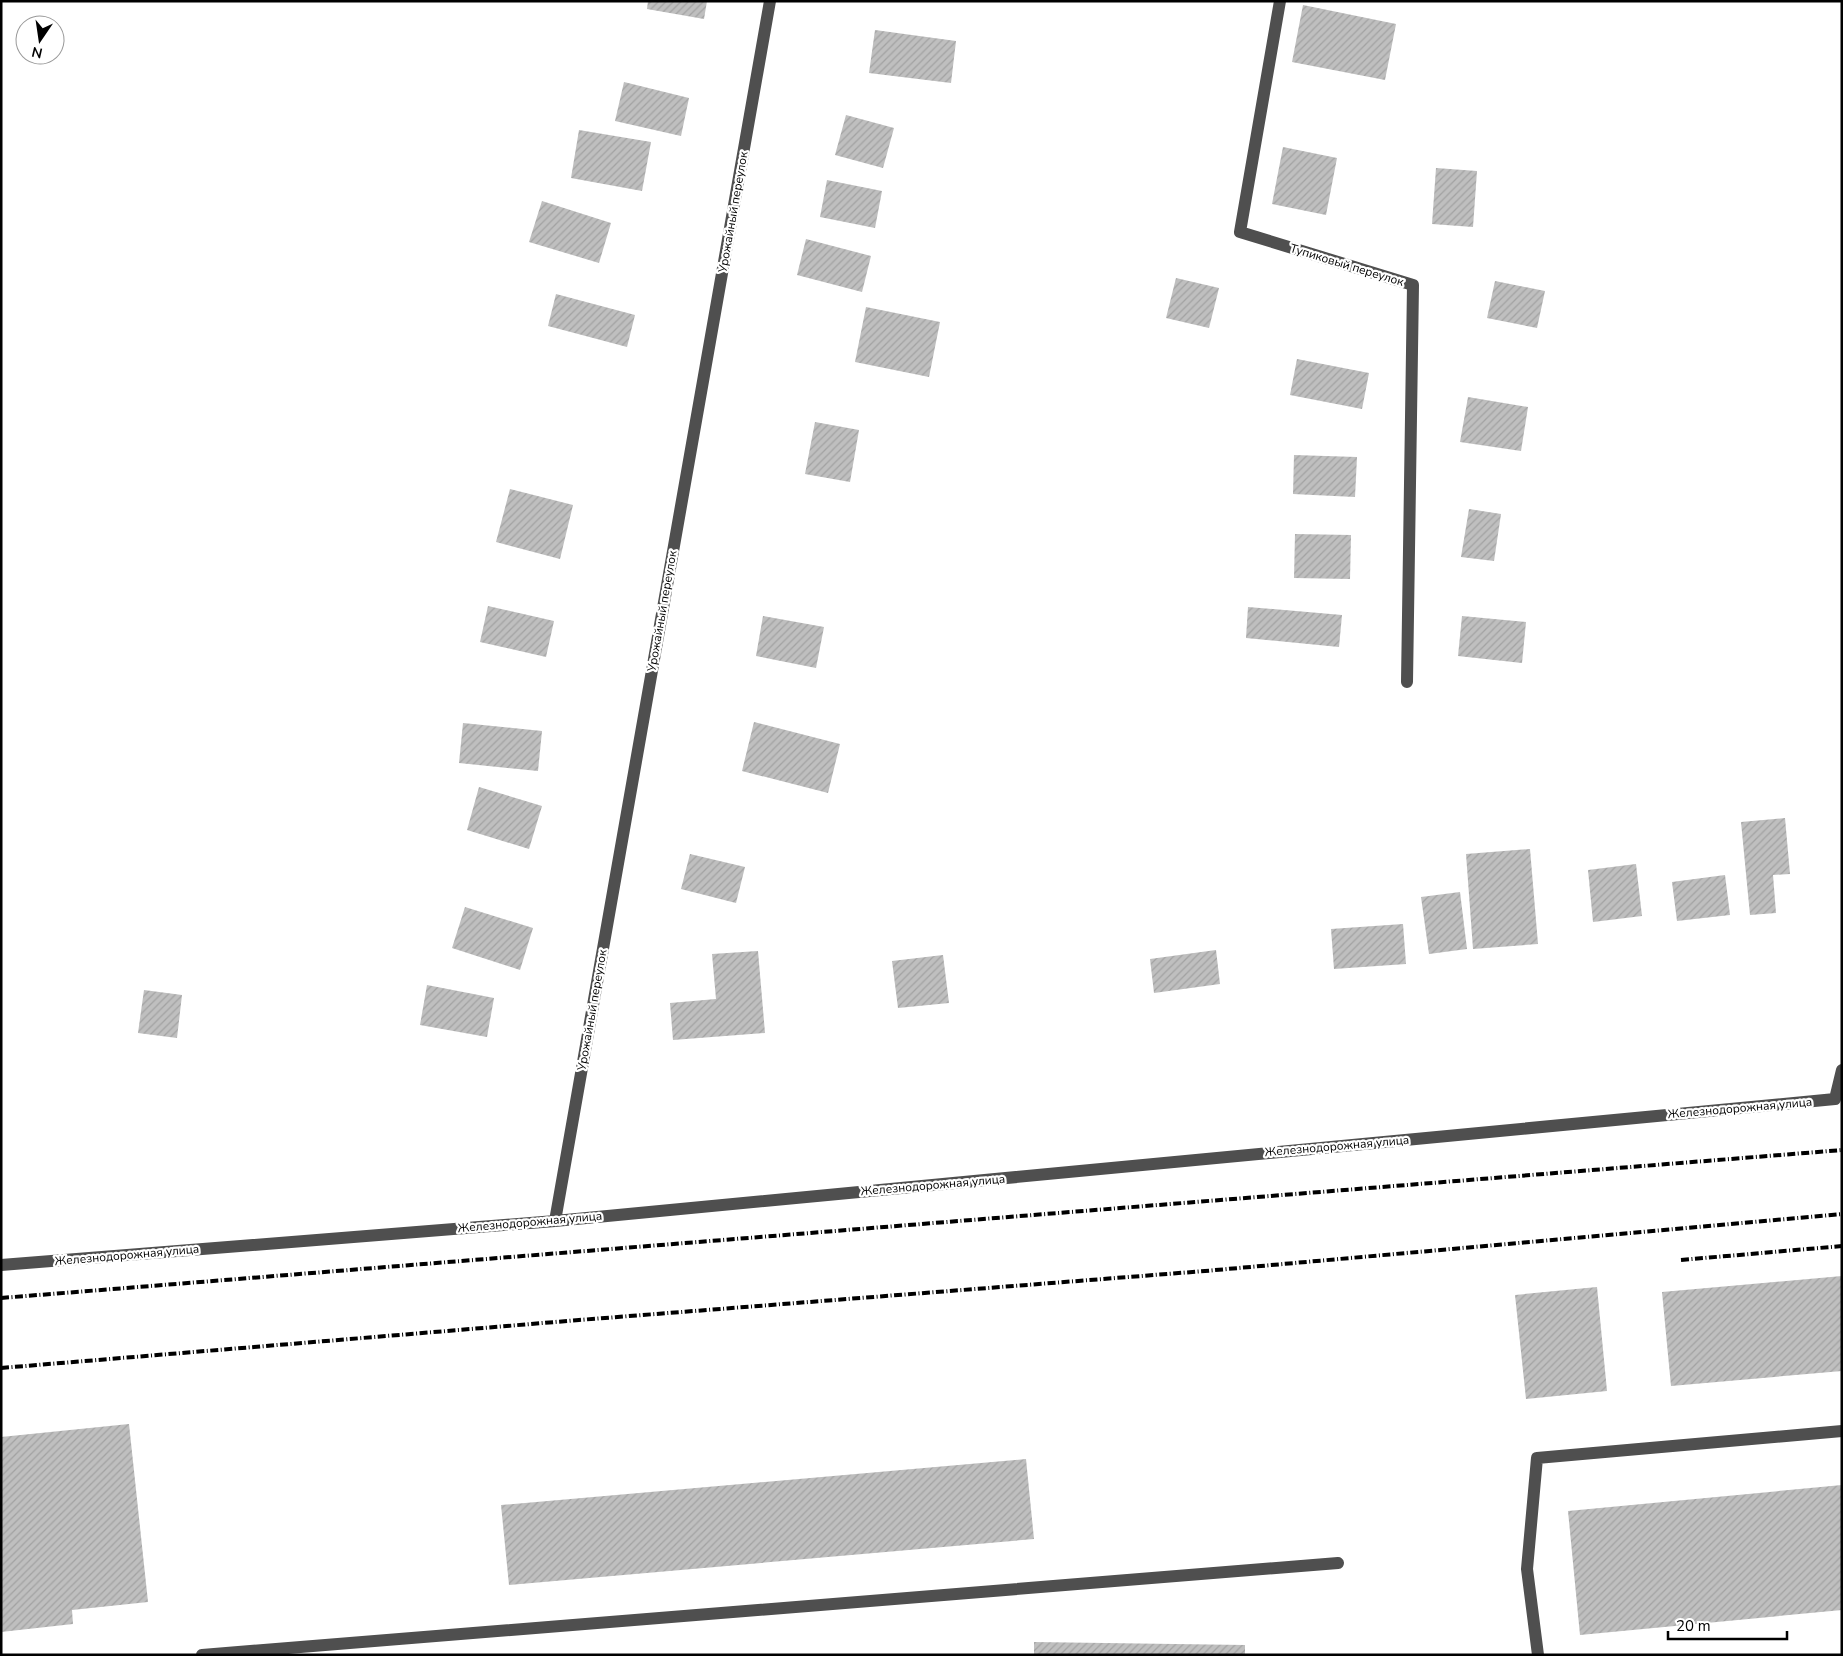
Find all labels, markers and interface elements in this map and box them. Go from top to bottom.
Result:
north arrow [15,15,65,65]
text: N [30,42,44,63]
street label: Урожайный переулок [714,149,752,275]
street label: Тупиковый переулок [1288,240,1406,290]
street label: Урожайный переулок [643,548,681,674]
street label: Урожайный переулок [573,947,611,1073]
street label: Железнодорожная улица [1667,1094,1813,1122]
street label: Железнодорожная улица [1264,1132,1410,1160]
street label: Железнодорожная улица [860,1171,1006,1199]
street label: Железнодорожная улица [457,1208,603,1236]
street label: Железнодорожная улица [54,1241,200,1269]
scale bar [1668,1608,1787,1640]
text: 20 m [1676,1616,1711,1636]

